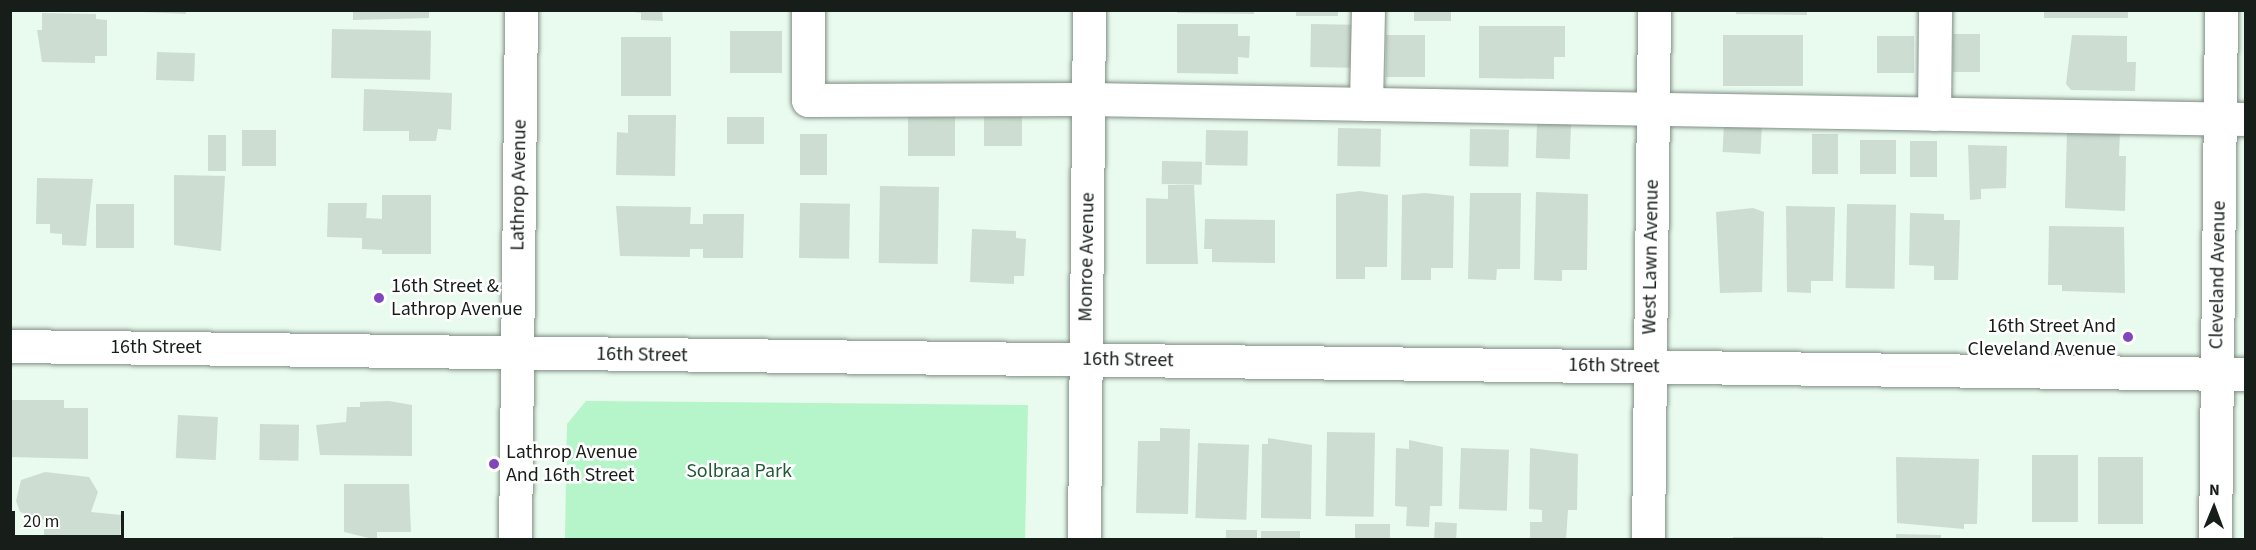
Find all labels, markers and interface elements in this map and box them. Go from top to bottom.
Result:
street label: Lathrop Avenue [506,119,532,251]
street label: West Lawn Avenue [1638,179,1664,335]
street label: Monroe Avenue [1074,192,1100,322]
street label: Cleveland Avenue [2205,201,2231,349]
place label: 16th Street & Lathrop Avenue [391,274,522,321]
marker: 16th Street & Lathrop Avenue [372,291,386,305]
place label: 16th Street And Cleveland Avenue [1967,314,2116,361]
marker: 16th Street And Cleveland Avenue [2121,330,2135,344]
street label: 16th Street [110,335,202,359]
street label: 16th Street [596,342,688,368]
street label: 16th Street [1082,347,1174,373]
street label: 16th Street [1568,353,1660,379]
place label: Lathrop Avenue And 16th Street [506,440,637,487]
marker: Lathrop Avenue And 16th Street [487,457,501,471]
park label: Solbraa Park [686,459,792,483]
north arrow [2184,478,2244,538]
text: N [2209,479,2220,501]
scale bar [15,499,128,537]
text: 20 m [23,509,59,534]

